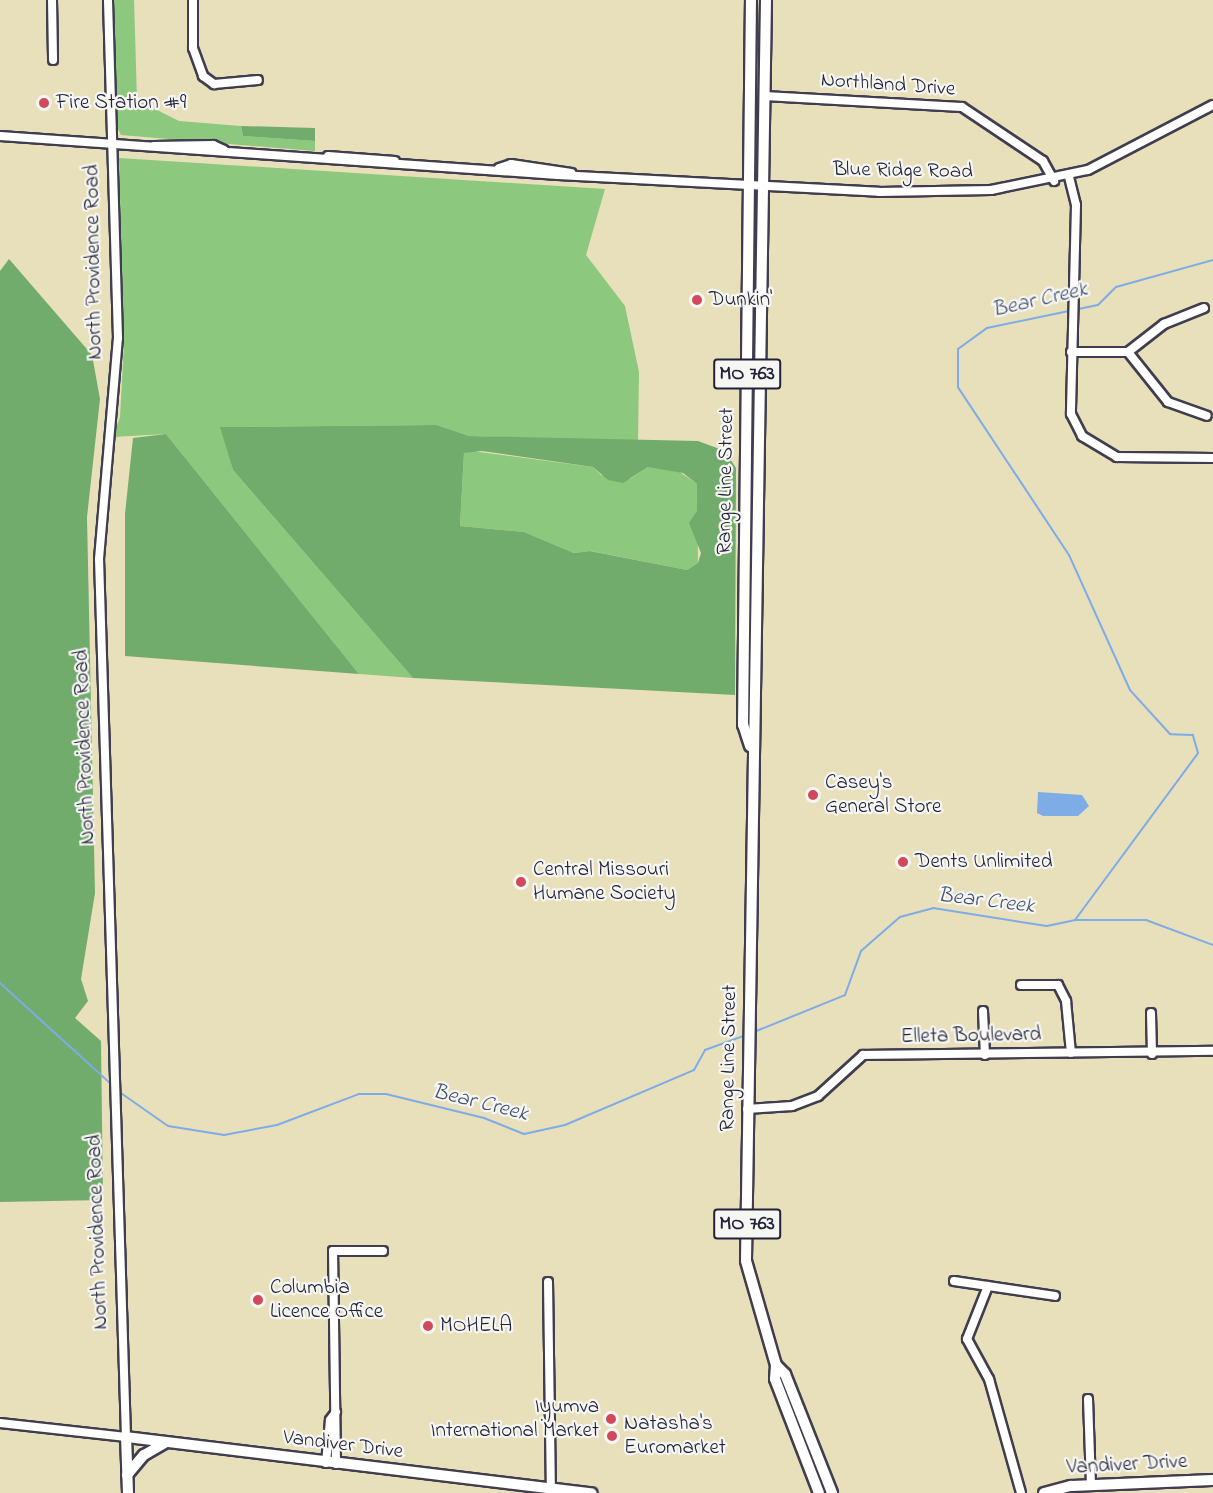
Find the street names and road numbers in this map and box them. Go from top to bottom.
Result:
street label: Northland Drive [820,68,956,102]
street label: Blue Ridge Road [833,157,973,185]
street label: North Providence Road [80,164,108,360]
road number: MO 763 [712,357,782,391]
street label: Range Line Street [712,407,740,555]
street label: North Providence Road [69,649,101,845]
street label: Range Line Street [715,984,743,1132]
street label: Elleta Boulevard [901,1022,1041,1050]
street label: North Providence Road [82,1134,114,1330]
road number: MO 763 [712,1207,782,1241]
street label: Vandiver Drive [281,1425,405,1465]
street label: Vandiver Drive [1066,1449,1188,1481]

